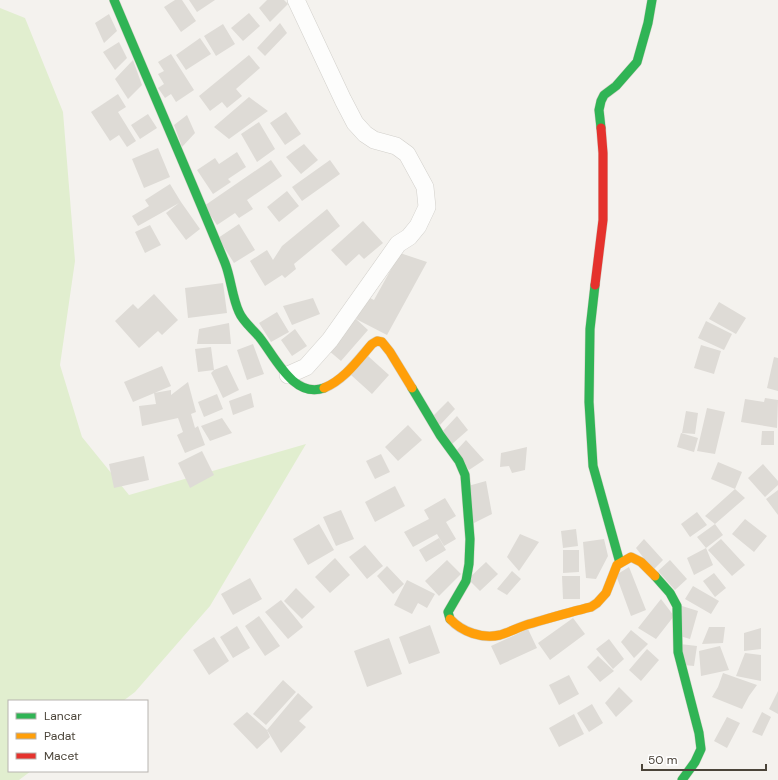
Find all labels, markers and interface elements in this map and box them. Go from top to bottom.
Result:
legend [8,700,148,772]
text: Lancar [44,708,82,724]
text: Padat [44,728,76,744]
scale bar [642,746,766,772]
text: Macet [44,748,79,764]
text: 50 m [648,752,677,768]

